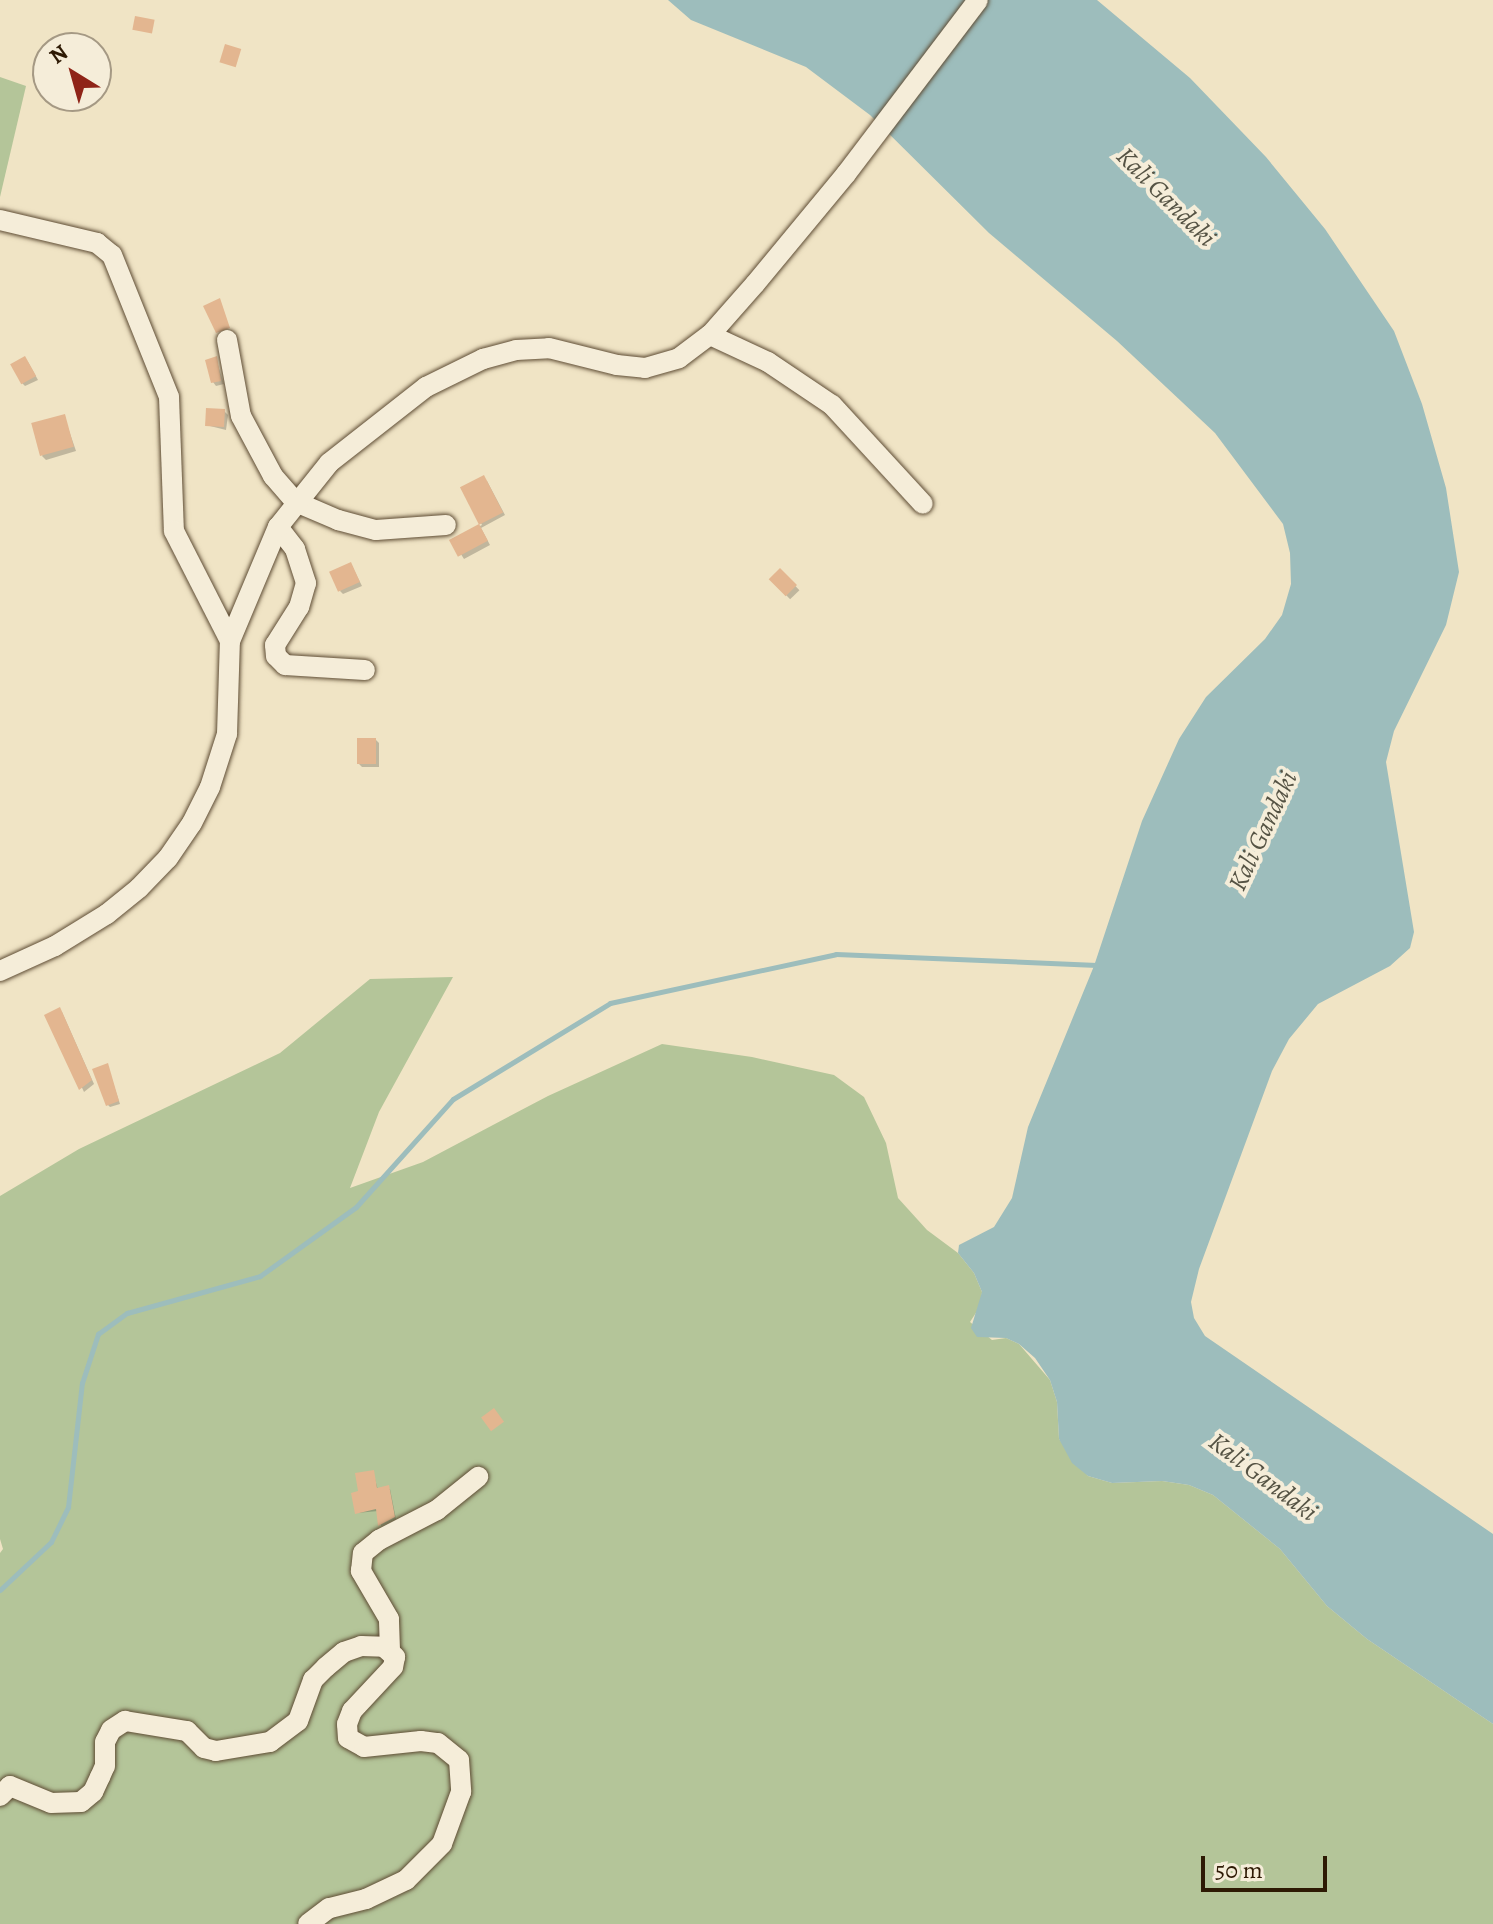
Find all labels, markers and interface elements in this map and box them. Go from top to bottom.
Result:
north arrow [32,32,112,112]
text: N [43,38,74,71]
water label: Kali Gandaki [1110,141,1222,253]
water label: Kali Gandaki [1222,766,1304,896]
water label: Kali Gandaki [1202,1426,1324,1528]
scale bar [1205,1840,1331,1890]
text: 50 m [1215,1854,1263,1886]

